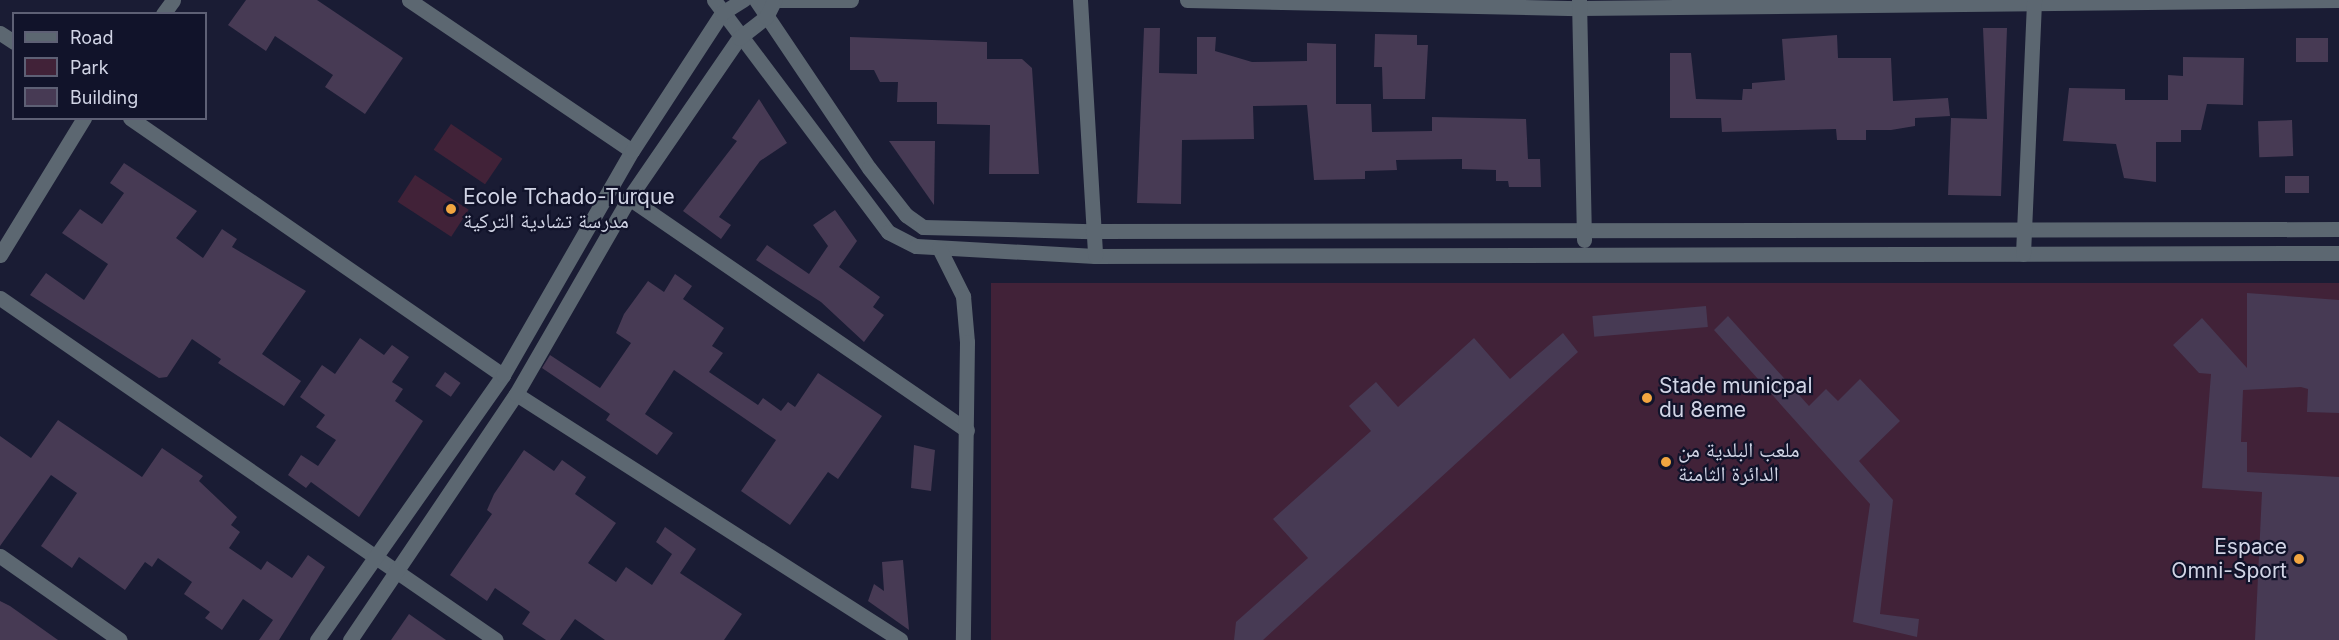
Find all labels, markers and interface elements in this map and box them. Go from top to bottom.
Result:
legend [12,12,207,120]
text: Road [70,27,113,48]
text: Park [70,57,109,78]
text: Building [70,87,138,108]
place label: Ecole Tchado-Turque مدرسة تشادية التركية [463,184,675,234]
marker: Ecole Tchado-Turque مدرسة تشادية التركية [444,202,458,216]
place label: Stade municpal du 8eme [1659,373,1812,423]
marker: Stade municpal du 8eme [1640,391,1654,405]
place label: ملعب البلدية من الدائرة الثامنة [1678,437,1800,487]
marker: ملعب البلدية من الدائرة الثامنة [1659,455,1673,469]
place label: Espace Omni-Sport [2171,534,2287,584]
marker: Espace Omni-Sport [2292,552,2306,566]

